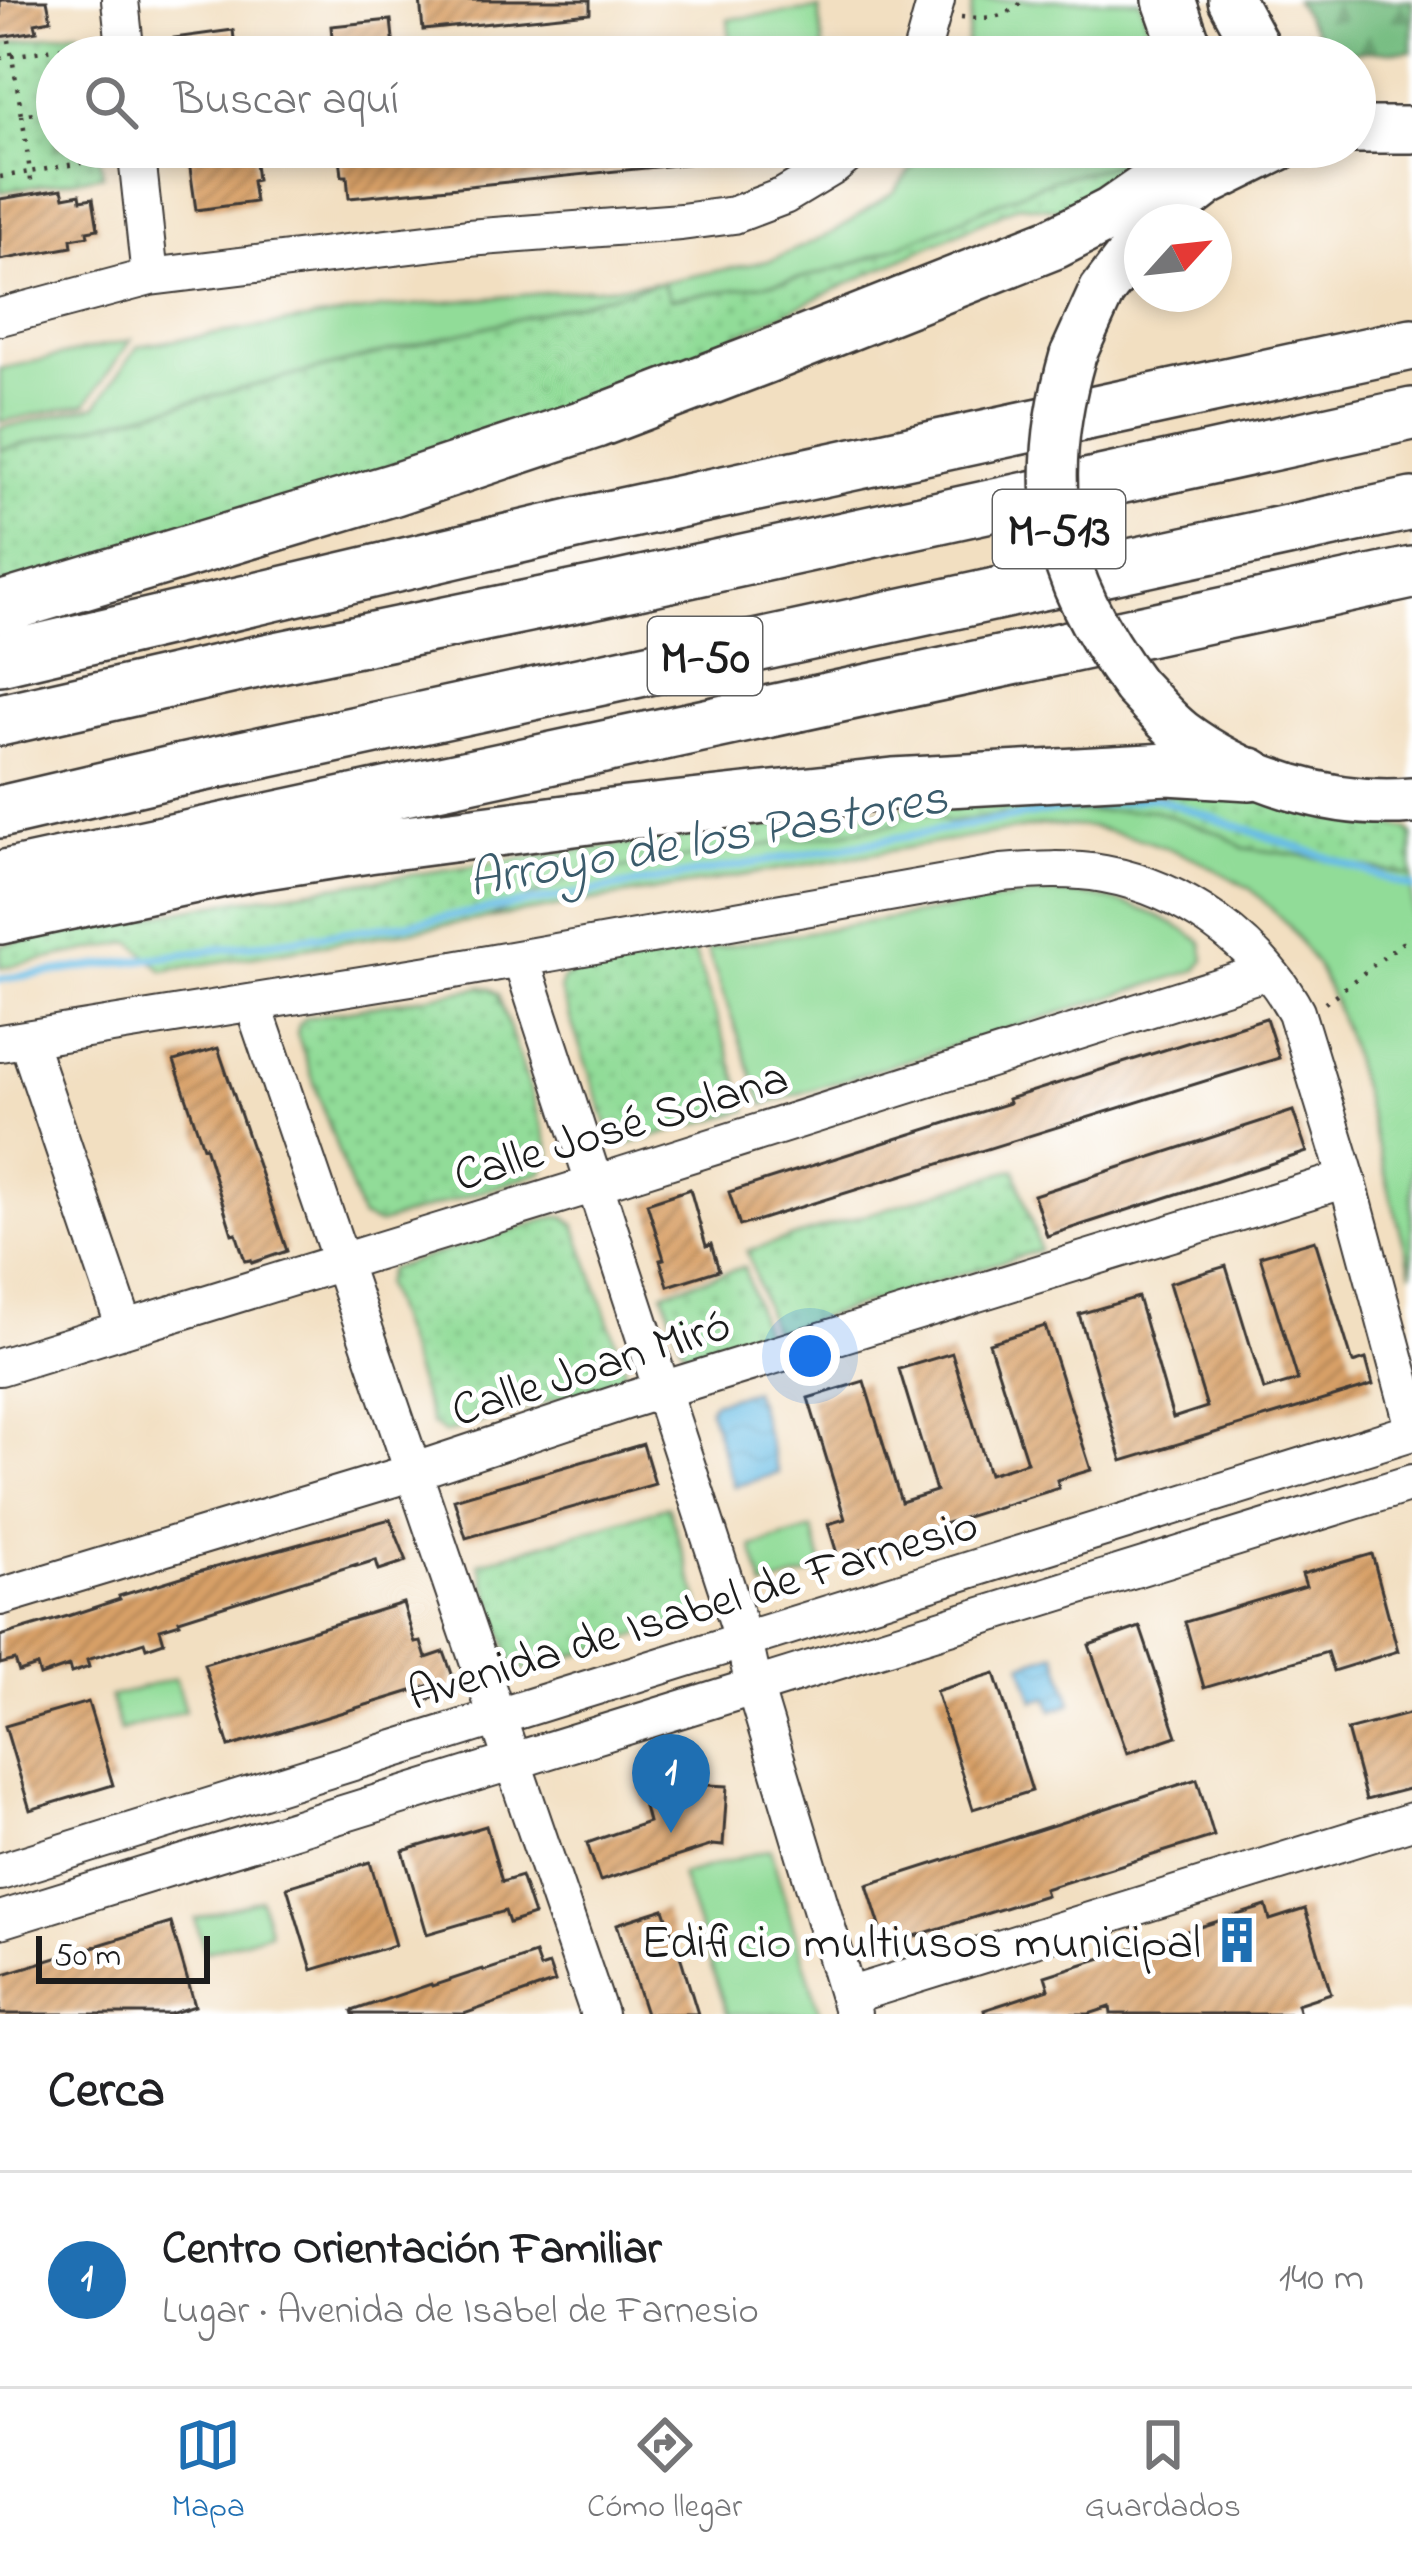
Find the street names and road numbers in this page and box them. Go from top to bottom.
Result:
road number: M-513 [993,490,1125,568]
road number: M-50 [648,617,762,695]
street label: Calle José Solana [446,1045,797,1213]
street label: Calle Joan Miró [443,1292,740,1448]
street label: Avenida de Isabel de Farnesio [400,1492,987,1732]

